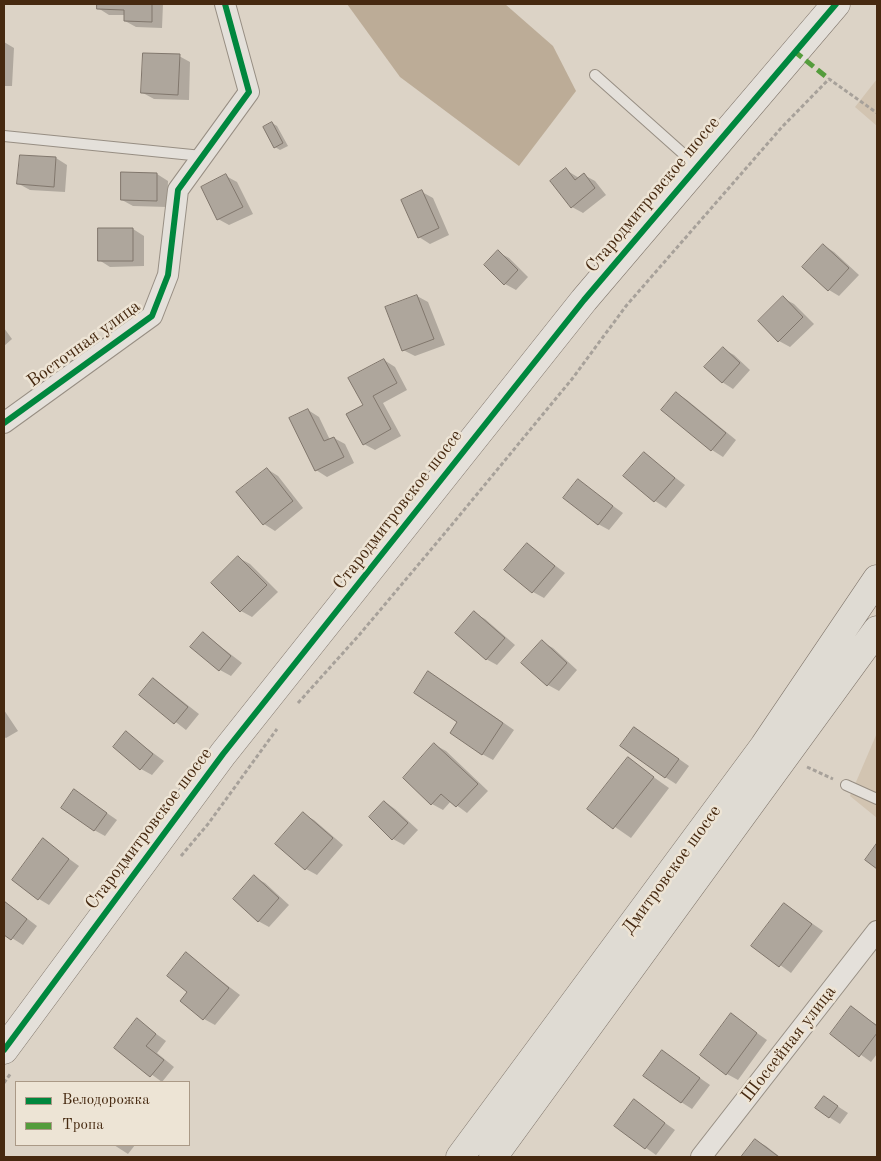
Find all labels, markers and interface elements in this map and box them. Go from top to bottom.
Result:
street label: Стародмитровское шоссе [581,113,725,277]
street label: Восточная улица [23,296,145,392]
street label: Стародмитровское шоссе [329,426,467,594]
street label: Стародмитровское шоссе [81,744,217,914]
street label: Дмитровское шоссе [618,801,726,939]
street label: Шоссейная улица [737,982,841,1106]
legend [15,1081,190,1146]
text: Велодорожка [62,1093,150,1108]
text: Тропа [62,1118,104,1133]

